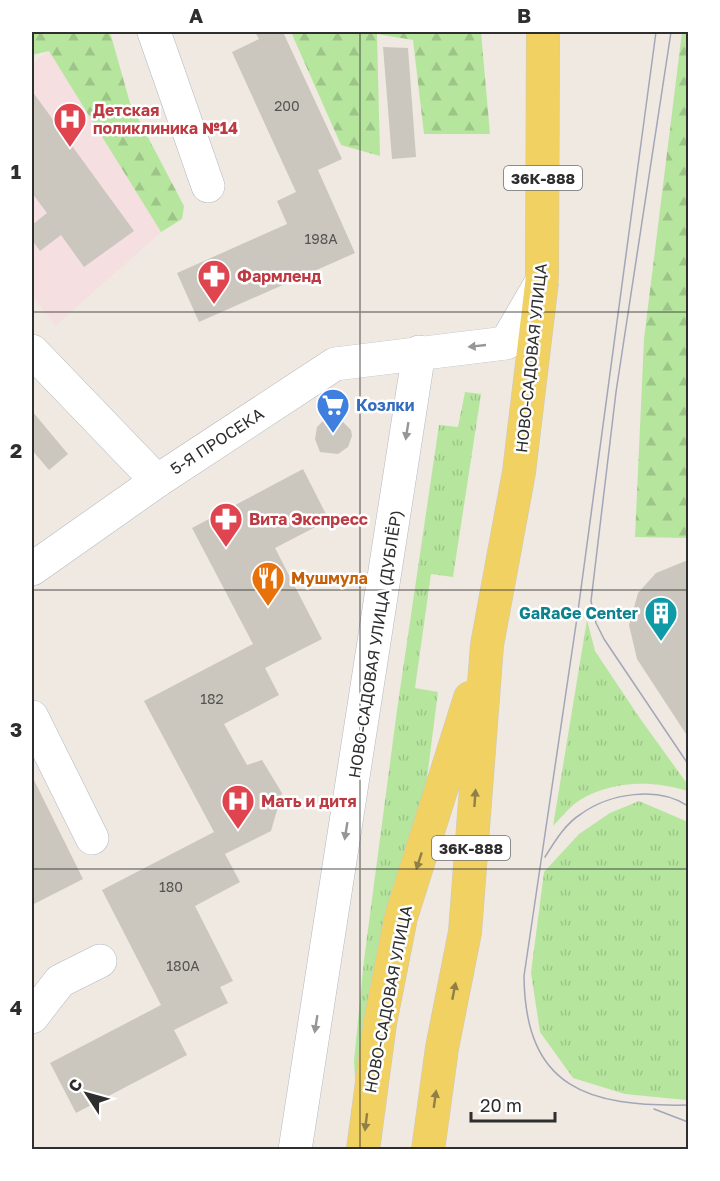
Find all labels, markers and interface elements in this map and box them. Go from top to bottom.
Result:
text: A [189,3,203,27]
text: B [517,3,531,27]
house number: 200 [274,97,300,114]
place label: Детская поликлиника №14 [93,100,238,138]
hospital icon: Детская поликлиника №14 [52,101,88,148]
text: 1 [11,159,21,183]
road number: 36К-888 [504,166,582,190]
house number: 198А [304,230,338,247]
pharmacy icon: Фармленд [196,258,232,305]
street label: НОВО-САДОВАЯ УЛИЦА [511,262,551,454]
place label: Фармленд [237,266,321,286]
one-way arrow [467,341,486,351]
supermarket icon: Козлки [315,387,351,434]
place label: Козлки [356,395,415,415]
street label: 5-Я ПРОСЕКА [166,403,268,479]
one-way arrow [403,421,412,440]
text: 2 [10,438,22,462]
pharmacy icon: Вита Экспресс [208,501,244,548]
place label: Вита Экспресс [249,509,368,529]
street label: НОВО-САДОВАЯ УЛИЦА (ДУБЛЁР) [344,509,406,779]
restaurant icon: Мушмула [250,560,286,607]
place label: Мушмула [291,568,368,588]
building icon: GaRaGe Center [643,595,679,642]
place label: GaRaGe Center [519,603,638,623]
house number: 182 [200,690,224,707]
text: 3 [10,717,22,741]
hospital icon: Мать и дитя [220,783,256,830]
one-way arrow [470,788,480,807]
place label: Мать и дитя [261,791,357,811]
one-way arrow [341,822,350,841]
road number: 36К-888 [432,836,510,860]
one-way arrow [413,852,423,870]
house number: 180 [159,878,183,895]
street label: НОВО-САДОВАЯ УЛИЦА [360,903,416,1094]
house number: 180А [166,957,200,974]
one-way arrow [450,981,459,1000]
text: 4 [10,995,22,1019]
one-way arrow [311,1014,320,1033]
north arrow [57,1064,117,1124]
text: С [63,1075,86,1096]
scale bar [471,1085,555,1123]
one-way arrow [431,1089,440,1108]
text: 20 m [480,1094,522,1116]
one-way arrow [361,1113,371,1132]

